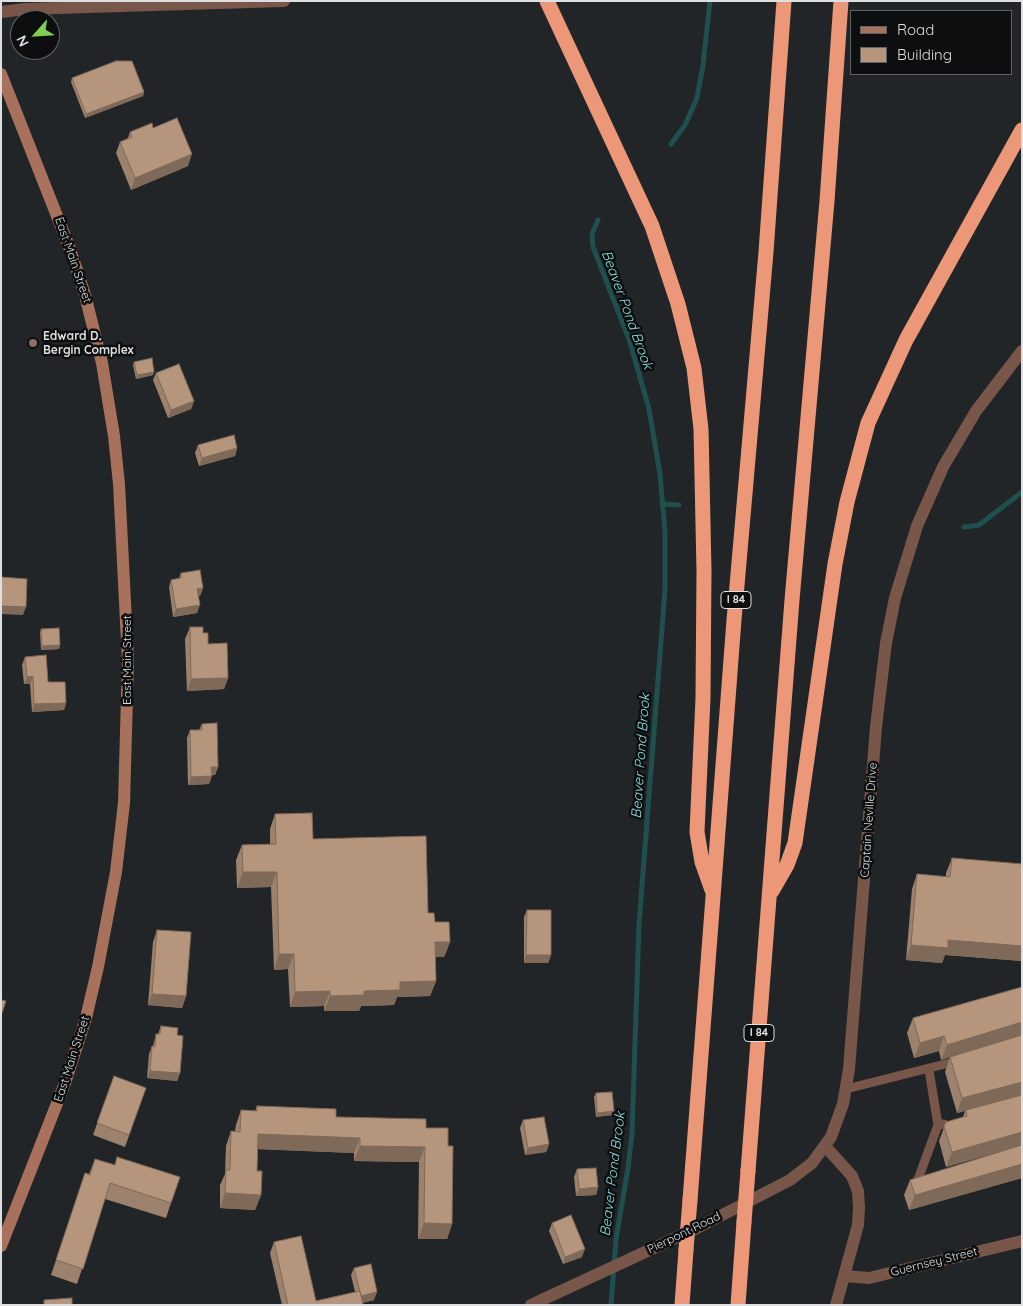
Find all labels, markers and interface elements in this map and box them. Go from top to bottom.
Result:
north arrow [10,10,60,60]
legend [850,10,1013,75]
text: Road [897,20,934,39]
text: N [12,33,33,50]
text: Building [897,45,952,64]
street label: East Main Street [52,215,94,305]
water label: Beaver Pond Brook [598,248,656,372]
place label: Edward D. Bergin Complex [43,329,134,357]
marker: Edward D. Bergin Complex [27,337,39,349]
road number: I 84 [721,592,751,608]
street label: East Main Street [120,615,134,705]
water label: Beaver Pond Brook [628,693,654,819]
street label: Captain Neville Drive [858,762,880,878]
street label: East Main Street [51,1014,93,1104]
road number: I 84 [744,1024,774,1042]
water label: Beaver Pond Brook [597,1111,629,1237]
street label: Pierpont Road [645,1209,723,1257]
street label: Guernsey Street [889,1244,979,1280]

